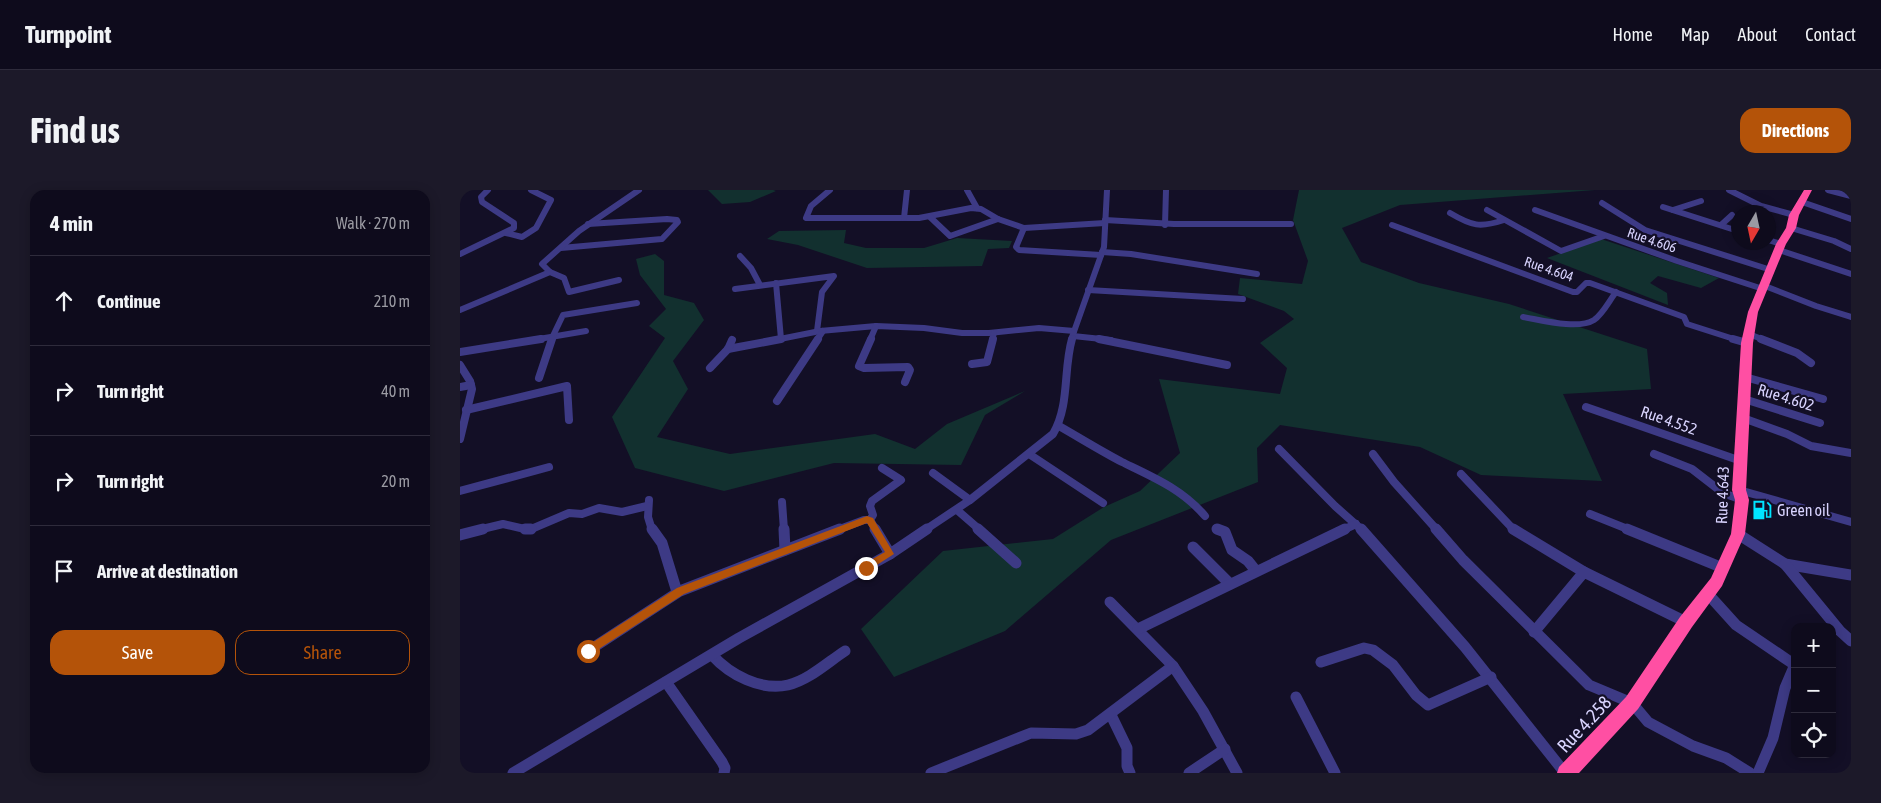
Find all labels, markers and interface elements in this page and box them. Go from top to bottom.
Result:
text: Turnpoint [25,21,111,48]
text: Home [1613,24,1653,45]
text: Map [1681,24,1710,45]
text: About [1738,24,1777,45]
text: Contact [1805,24,1856,45]
button: Directions [1740,108,1851,153]
text: Find us [30,110,120,150]
north arrow [1731,205,1776,250]
text: 4 min [50,211,93,235]
text: Walk · 270 m [336,214,410,232]
street label: Rue 4.606 [1625,224,1679,256]
street label: Rue 4.604 [1522,253,1576,285]
icon: ahead [50,287,78,315]
text: Continue [97,290,161,312]
text: 210 m [374,292,410,310]
icon: right [50,377,78,405]
text: Turn right [97,380,164,402]
street label: Rue 4.602 [1756,380,1816,414]
text: 40 m [381,382,410,400]
street label: Rue 4.552 [1639,402,1699,438]
street label: Rue 4.643 [1712,466,1732,524]
icon: right [50,467,78,495]
text: Turn right [97,470,164,492]
text: 20 m [381,472,410,490]
fuel station icon: Green oil [1751,499,1773,521]
place label: Green oil [1777,501,1831,519]
icon: arrive [50,557,78,585]
route end [855,557,878,580]
text: Arrive at destination [97,560,238,582]
map controls [1791,623,1836,758]
button: + [1791,623,1836,668]
button: Save [50,630,225,675]
button: Share [235,630,410,675]
route start [577,640,600,663]
button: − [1791,668,1836,713]
street label: Rue 4.258 [1552,691,1616,757]
button: locate [1791,713,1836,758]

